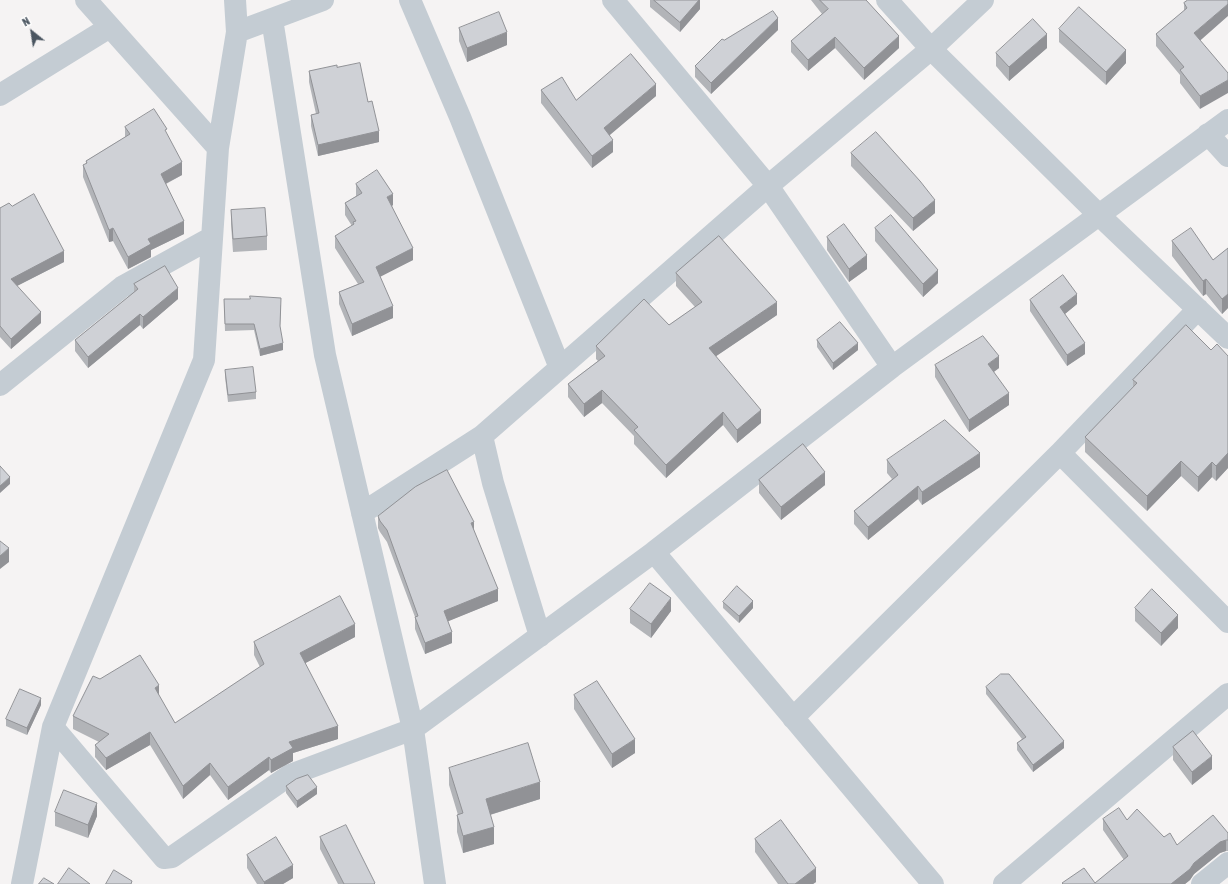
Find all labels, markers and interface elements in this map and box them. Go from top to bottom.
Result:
north arrow [12,12,52,52]
text: N [20,15,32,28]

